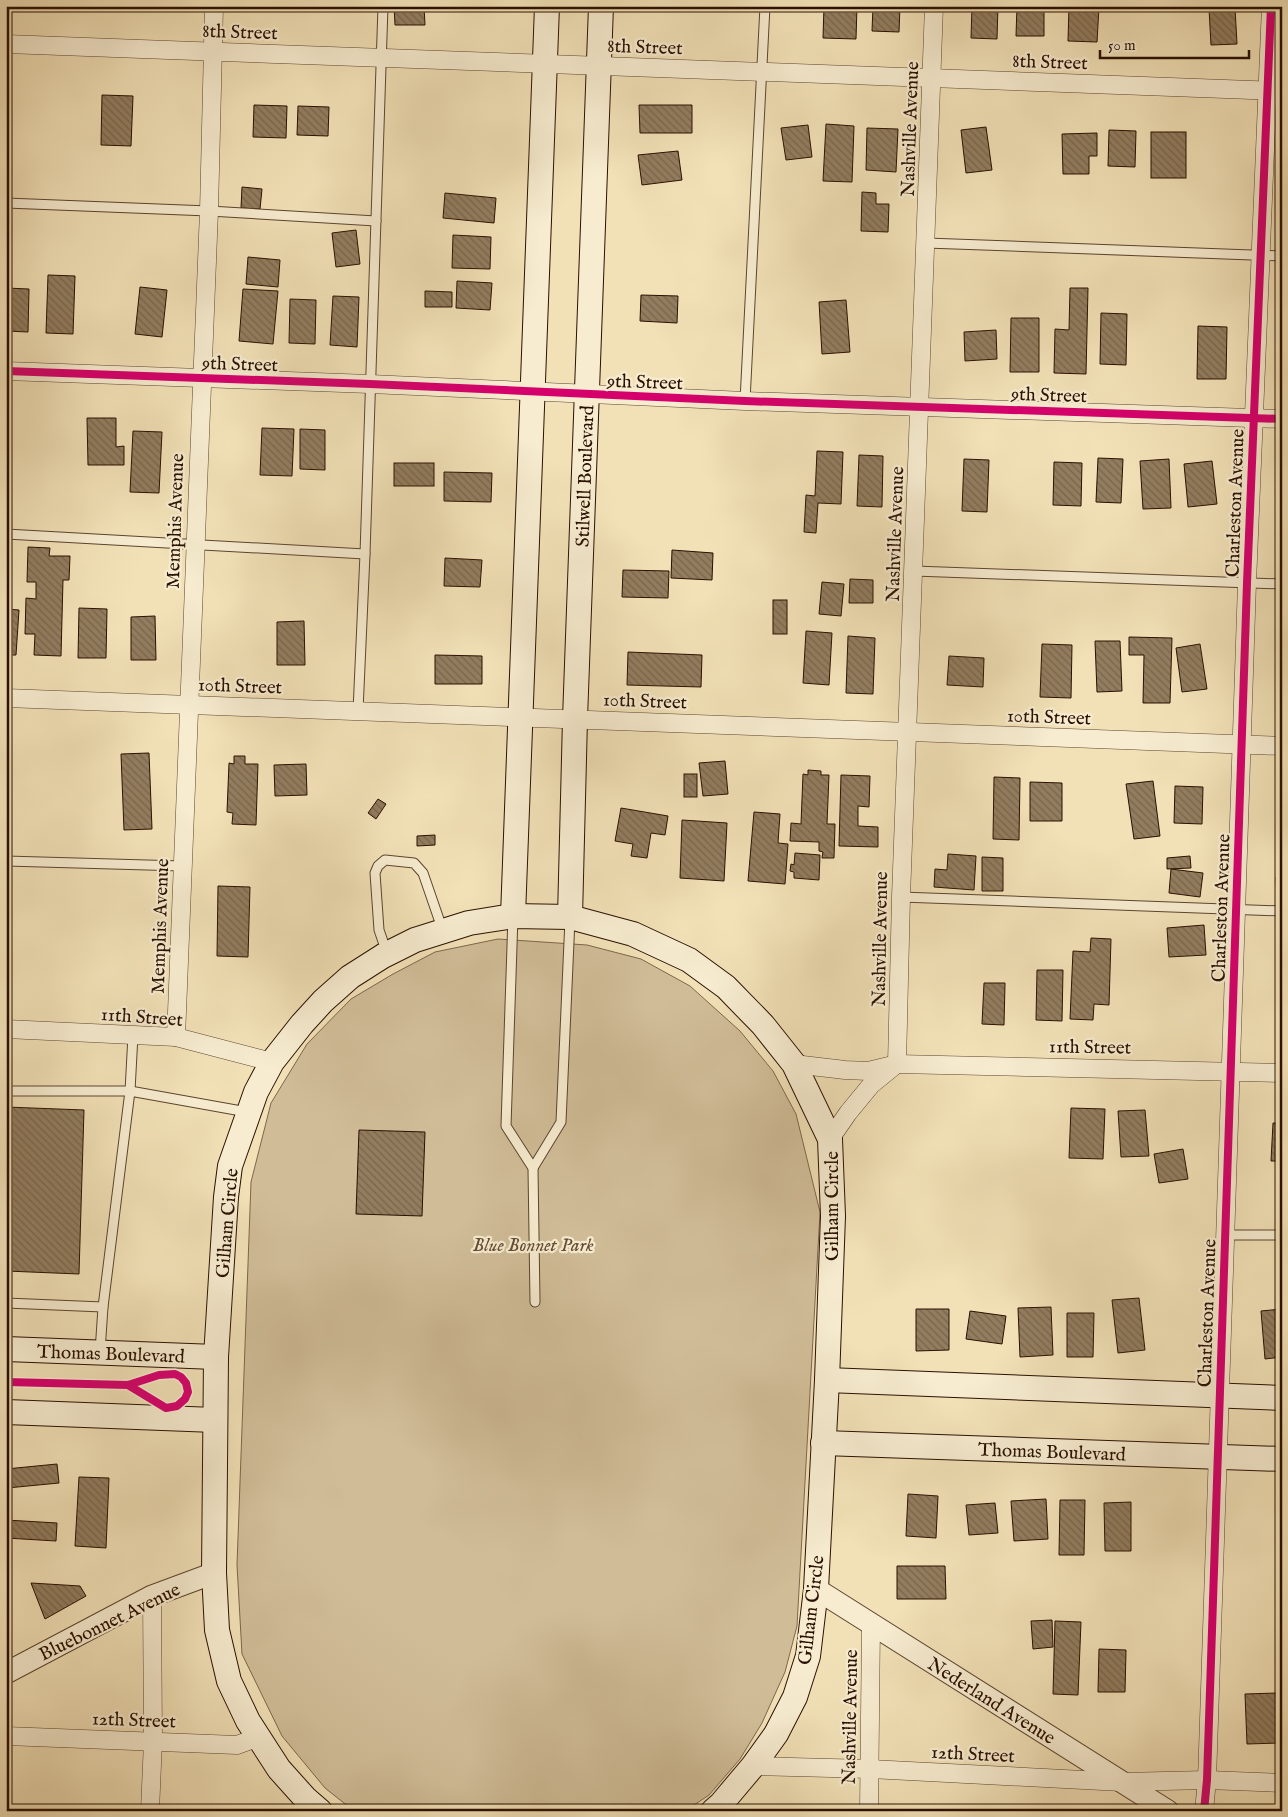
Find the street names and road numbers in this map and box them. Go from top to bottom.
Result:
street label: 8th Street [202,20,279,46]
street label: 8th Street [607,35,684,61]
street label: 8th Street [1012,50,1089,76]
street label: Nashville Avenue [897,61,925,197]
street label: 9th Street [200,352,279,378]
street label: 9th Street [605,370,684,396]
street label: 9th Street [1009,383,1088,409]
street label: Stilwell Boulevard [572,404,600,547]
street label: Charleston Avenue [1221,428,1251,578]
street label: Memphis Avenue [162,453,190,589]
street label: Nashville Avenue [882,466,910,602]
street label: 10th Street [197,674,283,700]
street label: 10th Street [602,689,688,715]
street label: 10th Street [1006,705,1092,731]
street label: Charleston Avenue [1207,833,1237,983]
street label: Memphis Avenue [147,858,175,994]
street label: Nashville Avenue [868,871,894,1007]
street label: 11th Street [100,1003,184,1033]
street label: 11th Street [1049,1035,1132,1061]
street label: Gilham Circle [821,1151,845,1261]
street label: Gilham Circle [211,1167,245,1279]
street label: Charleston Avenue [1193,1238,1223,1388]
street label: Thomas Boulevard [37,1340,186,1370]
street label: Thomas Boulevard [978,1438,1127,1468]
street label: Gilham Circle [793,1554,831,1666]
street label: Bluebonnet Avenue [35,1578,185,1667]
street label: Nashville Avenue [838,1649,864,1785]
street label: Nederland Avenue [923,1653,1060,1751]
street label: 12th Street [92,1708,177,1734]
street label: 12th Street [930,1741,1016,1769]

